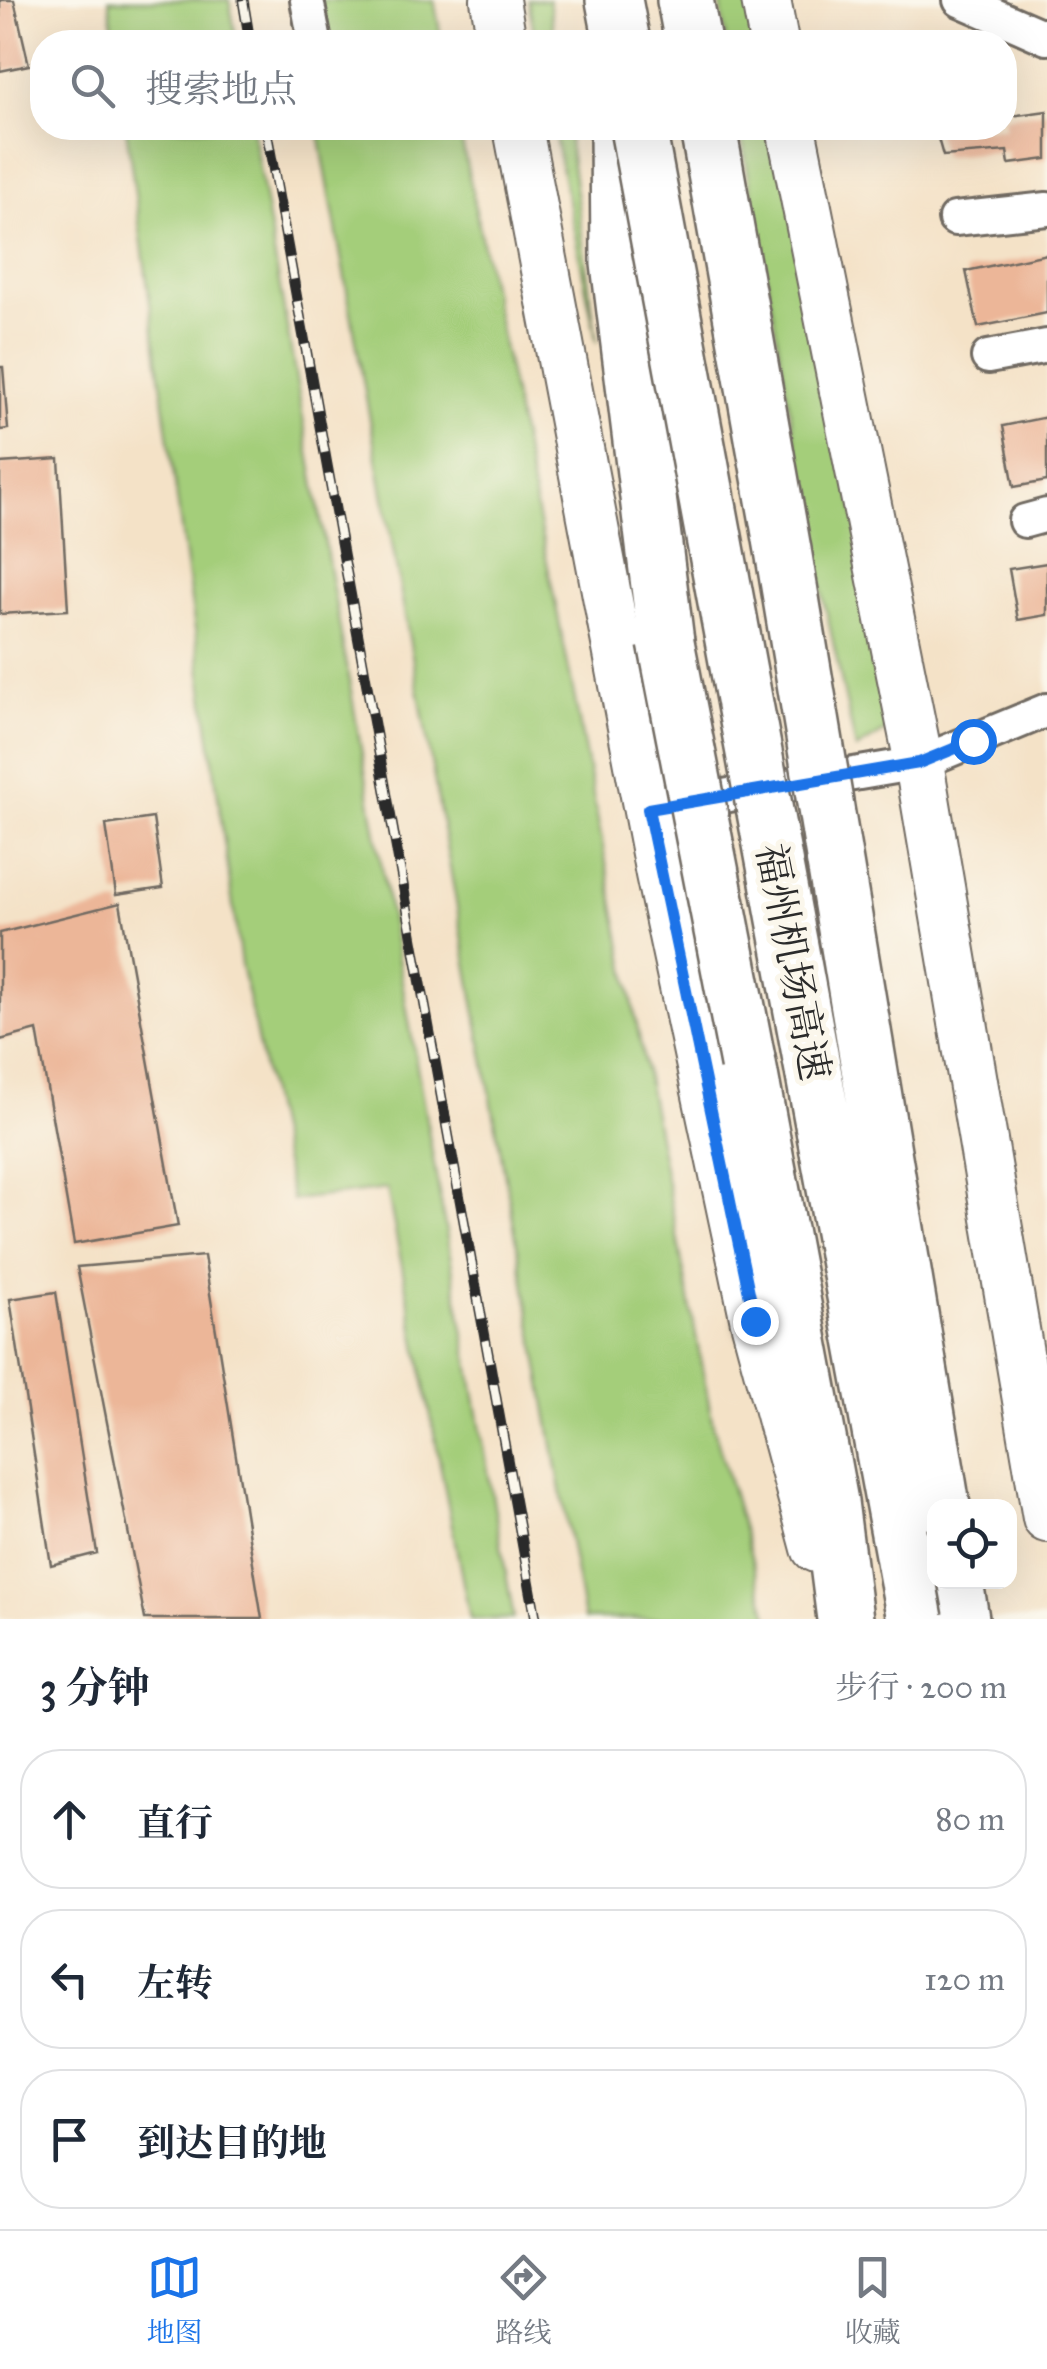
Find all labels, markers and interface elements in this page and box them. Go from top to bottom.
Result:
search box [30,30,1017,140]
icon: search [65,58,120,113]
text: 搜索地点 [145,66,297,112]
route start [951,719,997,765]
street label: 福州机场高速 [746,840,840,1084]
route end [733,1299,779,1345]
map controls [927,1499,1017,1589]
button: locate [927,1499,1017,1589]
text: 3 分钟 [40,1662,150,1714]
text: 步行 · 200 m [835,1668,1007,1707]
icon: ahead [42,1792,97,1847]
text: 直行 [137,1800,213,1846]
text: 80 m [936,1800,1005,1839]
icon: left [42,1952,97,2007]
text: 左转 [137,1960,213,2006]
text: 120 m [924,1960,1005,1999]
icon: arrive [42,2112,97,2167]
text: 到达目的地 [137,2120,327,2166]
tab: 地图 [146,2250,203,2350]
tab: 路线 [495,2250,552,2350]
tab: 收藏 [844,2250,901,2350]

